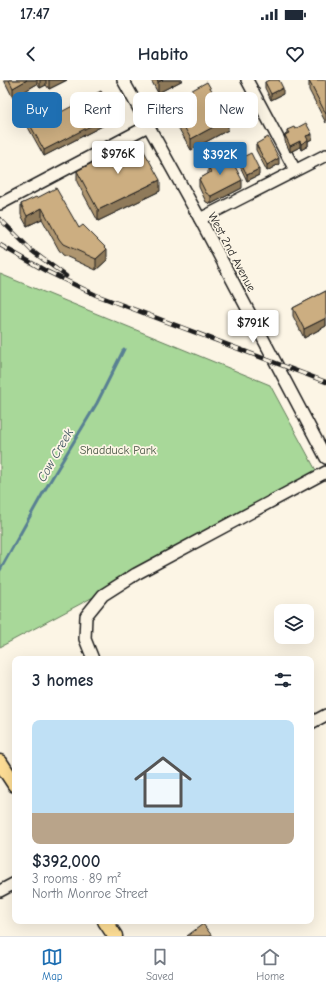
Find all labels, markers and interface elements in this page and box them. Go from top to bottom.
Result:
text: 17:47 [20,5,50,23]
icon: back [20,43,42,65]
icon: heart [284,43,306,65]
text: Habito [138,44,188,65]
chip: Buy [12,92,62,128]
chip: Rent [70,92,125,128]
chip: Filters [133,92,197,128]
chip: New [205,92,258,128]
pin: $976K [90,141,146,175]
pin: $392K [192,142,248,176]
text: $976K [101,146,135,161]
text: $392K [203,147,237,162]
street label: West 2nd Avenue [205,210,259,294]
pin: $791K [225,310,281,344]
text: $791K [237,315,269,330]
water label: Cow Creek [34,425,77,484]
park label: Shadduck Park [80,443,157,457]
map controls [274,604,314,644]
button: layers [274,604,314,644]
icon: filters [272,669,294,691]
text: 3 homes [32,671,93,690]
icon: home [127,746,199,818]
text: $392,000 [32,852,100,871]
text: 3 rooms · 89 m² [32,871,121,886]
text: North Monroe Street [32,886,148,901]
tab: Map [41,946,63,983]
tab: Saved [146,946,174,983]
tab: Home [256,946,285,983]

